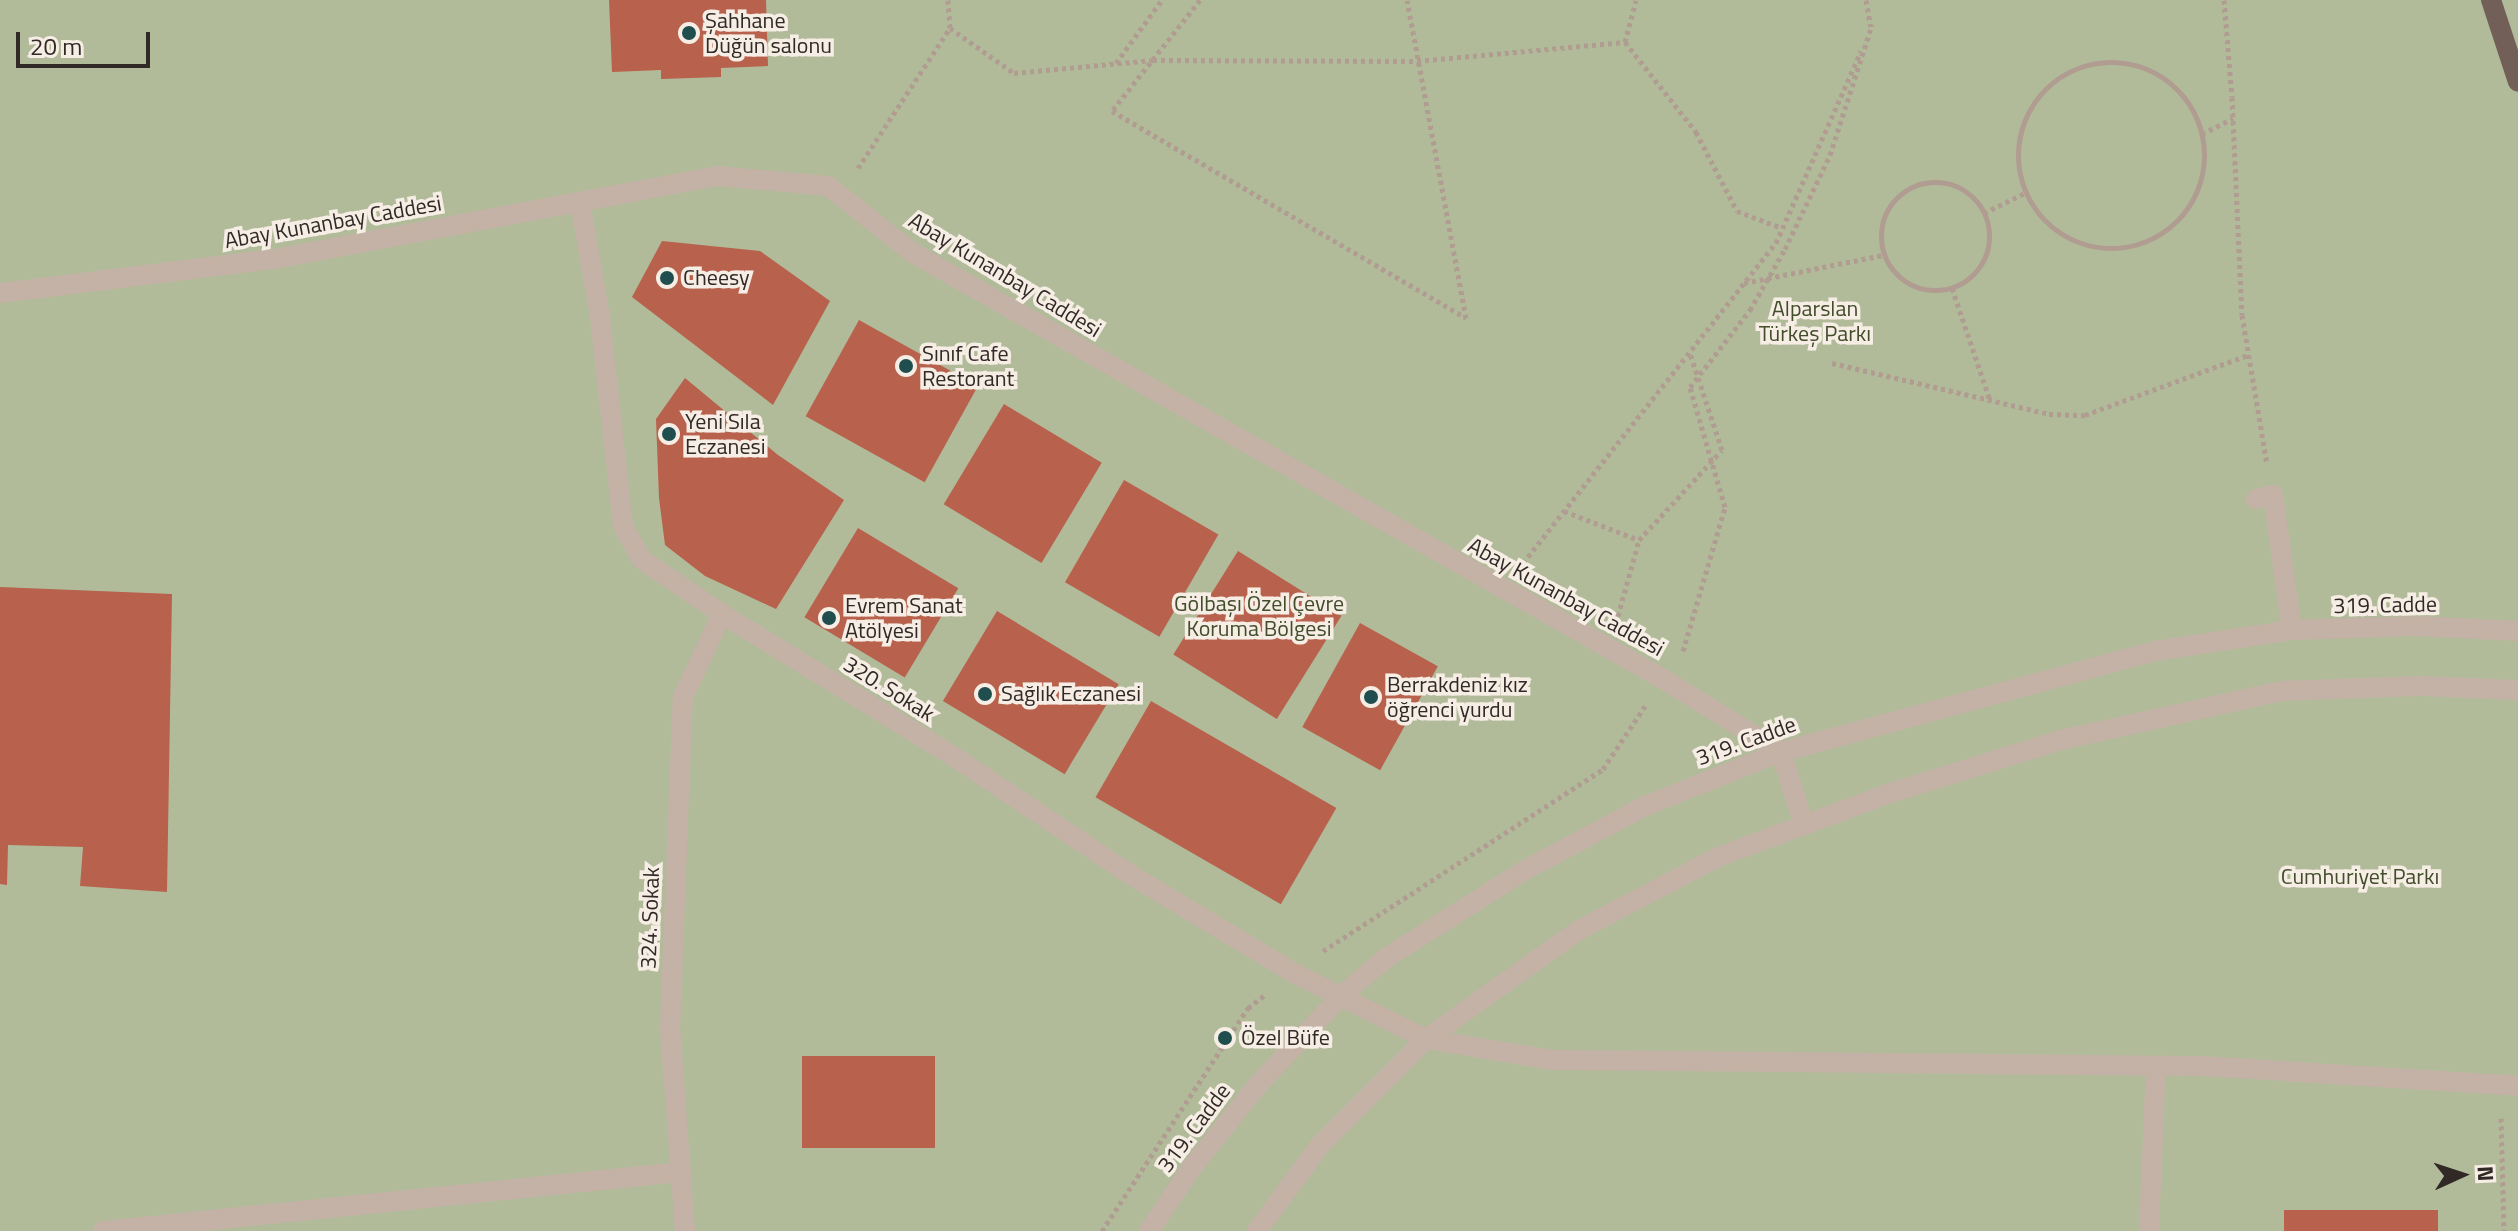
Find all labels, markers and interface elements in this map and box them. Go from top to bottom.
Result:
place label: Şahhane Düğün salonu [705,7,832,58]
scale bar [20,16,154,66]
marker: Şahhane Düğün salonu [680,24,698,42]
text: 20 m [30,28,82,64]
street label: Abay Kunanbay Caddesi [222,190,444,254]
street label: Abay Kunanbay Caddesi [904,207,1106,343]
place label: Cheesy [683,265,750,291]
marker: Cheesy [658,269,676,287]
park label: Alparslan Türkeş Parkı [1759,295,1871,346]
place label: Sınıf Cafe Restorant [922,340,1014,392]
marker: Sınıf Cafe Restorant [897,357,915,375]
place label: Yeni Sıla Eczanesi [685,408,766,460]
marker: Yeni Sıla Eczanesi [660,425,678,443]
street label: Abay Kunanbay Caddesi [1463,532,1669,662]
park label: Gölbaşı Özel Çevre Koruma Bölgesi [1174,590,1344,642]
street label: 319. Cadde [2333,591,2437,619]
place label: Evrem Sanat Atölyesi [845,592,963,644]
marker: Evrem Sanat Atölyesi [820,609,838,627]
street label: 320. Sokak [839,651,939,727]
place label: Berrakdeniz kız öğrenci yurdu [1387,671,1528,722]
place label: Sağlık Eczanesi [1001,681,1141,707]
marker: Sağlık Eczanesi [976,685,994,703]
marker: Berrakdeniz kız öğrenci yurdu [1362,688,1380,706]
street label: 319. Cadde [1693,711,1799,771]
park label: Cumhuriyet Parkı [2281,864,2439,890]
street label: 324. Sokak [635,867,665,969]
place label: Özel Büfe [1241,1025,1330,1051]
marker: Özel Büfe [1216,1029,1234,1047]
street label: 319. Cadde [1152,1079,1236,1177]
north arrow [2422,1135,2502,1215]
text: N [2469,1165,2503,1182]

